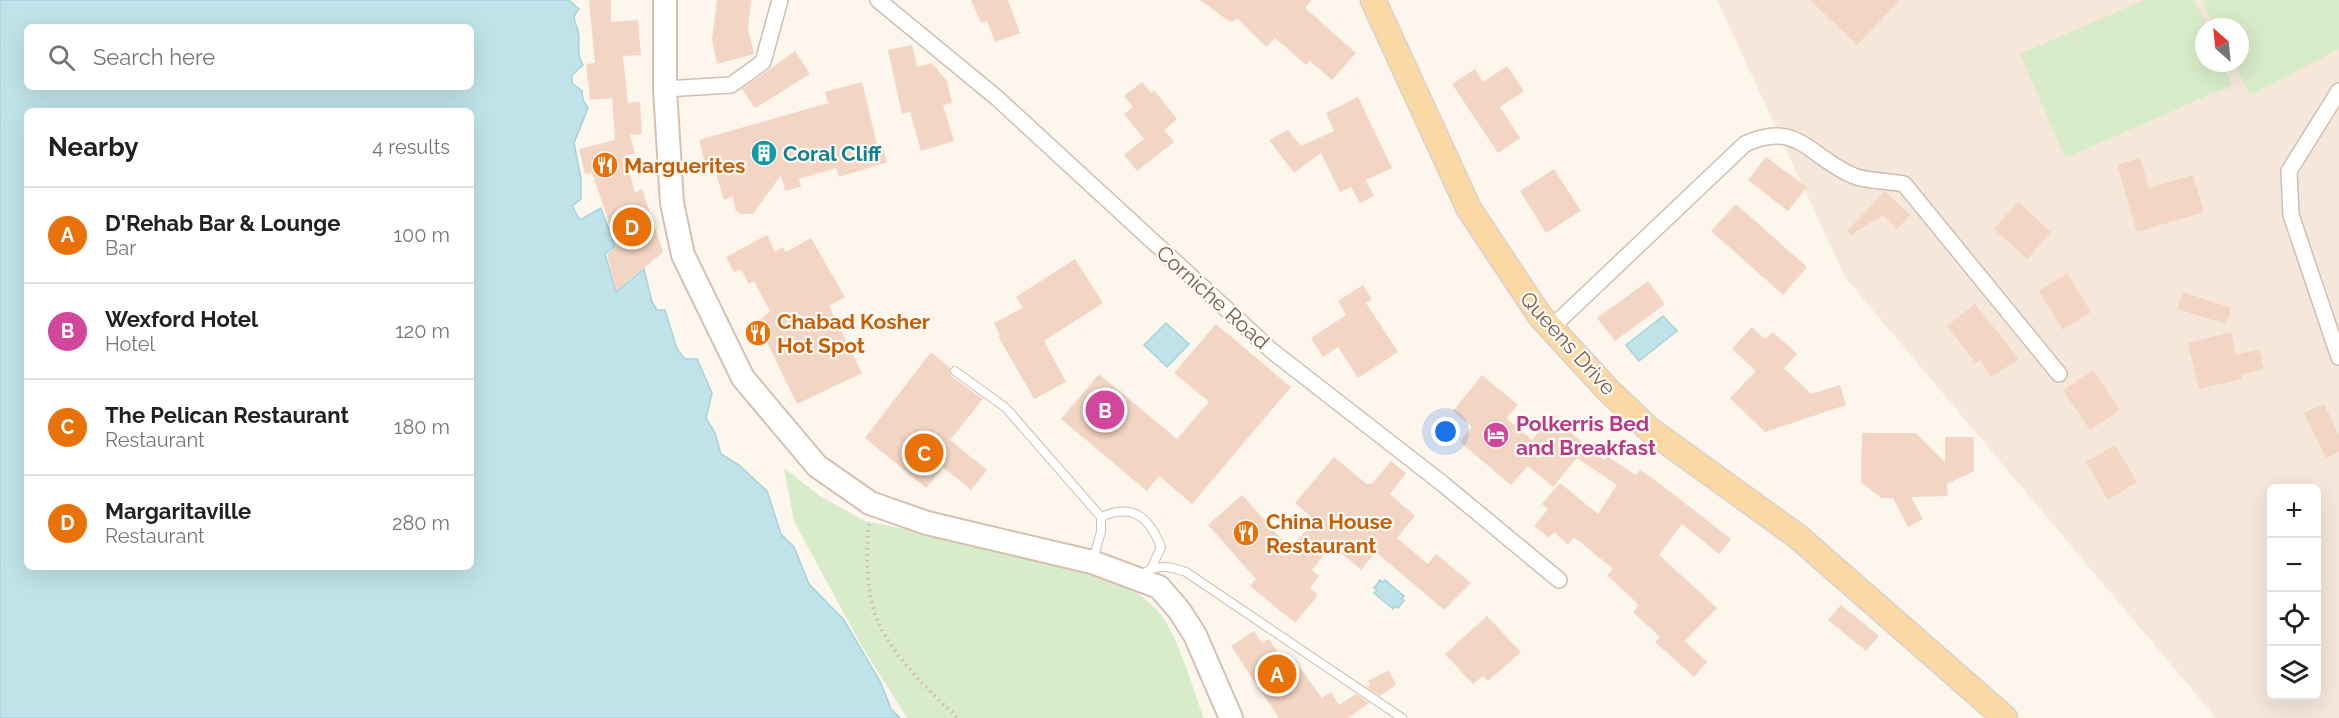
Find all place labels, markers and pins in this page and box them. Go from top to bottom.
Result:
building icon: Coral Cliff [749,138,779,168]
place label: Coral Cliff [783,141,882,166]
restaurant icon: Marguerites [590,150,620,180]
place label: Marguerites [624,153,745,178]
pin: D [612,204,652,250]
place label: Chabad Kosher Hot Spot [777,309,930,358]
restaurant icon: Chabad Kosher Hot Spot [743,318,773,348]
pin: B [1086,388,1124,432]
place label: Polkerris Bed and Breakfast [1516,411,1656,460]
hotel icon: Polkerris Bed and Breakfast [1481,420,1511,450]
pin: C [904,430,944,476]
place label: China House Restaurant [1266,509,1393,558]
restaurant icon: China House Restaurant [1231,518,1261,548]
pin: A [1258,652,1296,696]

